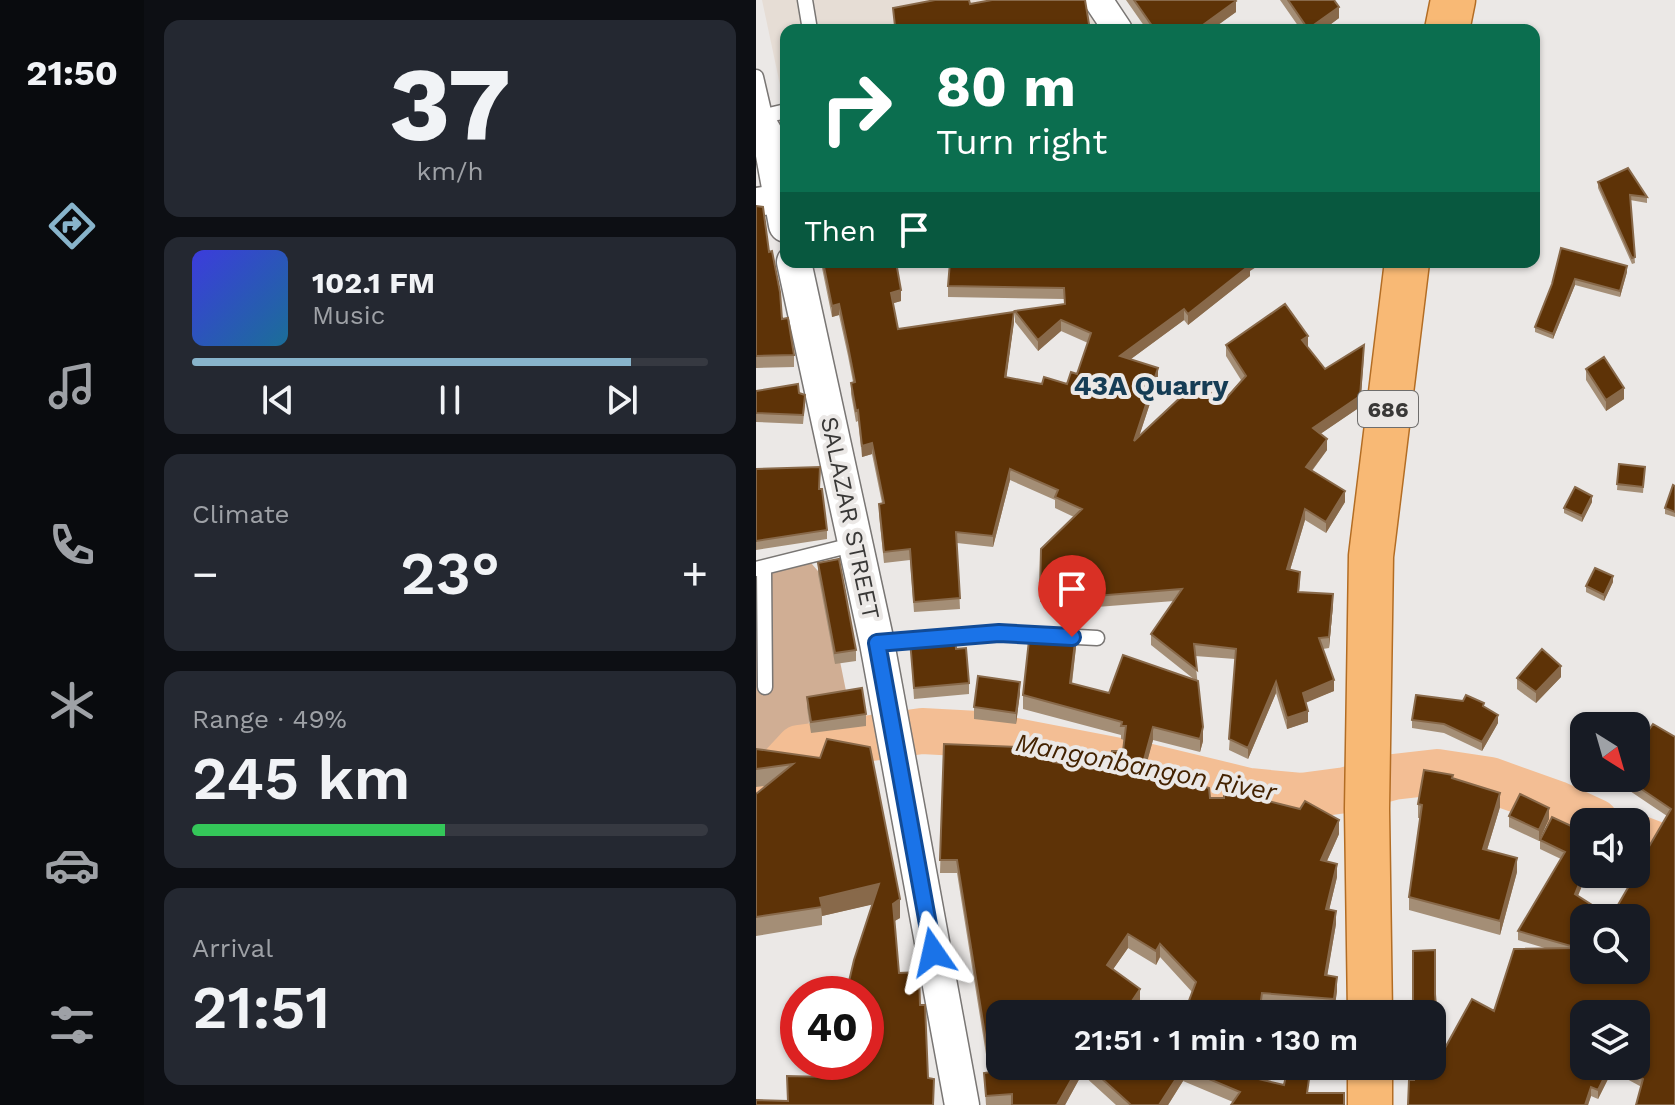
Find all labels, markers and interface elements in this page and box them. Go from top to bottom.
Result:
text: 37 [389,43,511,165]
text: 21:50 [26,52,118,94]
text: 80 m [936,54,1076,120]
icon: right [804,56,908,160]
text: Turn right [936,121,1107,163]
text: km/h [417,156,483,186]
icon: directions [44,198,100,254]
icon: arrive [892,208,936,252]
text: Then [804,213,876,248]
text: 102.1 FM [312,265,435,300]
text: Music [312,300,385,330]
icon: music [44,358,100,414]
district label: 43A Quarry [1073,369,1229,402]
icon: previous [256,378,300,422]
icon: pause [428,378,472,422]
icon: next [600,378,644,422]
road number: 686 [1358,391,1418,427]
street label: SALAZAR STREET [815,414,885,622]
text: Climate [192,499,290,529]
icon: phone [44,517,100,573]
text: 23° [400,538,500,609]
text: − [192,548,219,600]
text: + [681,548,708,600]
pin [1038,555,1106,637]
icon: arrive [1050,567,1094,611]
icon: climate [44,677,100,733]
text: Range · 49% [192,704,347,734]
north arrow [1570,712,1650,792]
map controls [1570,712,1650,1080]
water label: Mangonbangon River [1013,727,1280,807]
text: 245 km [192,743,410,814]
button: sound [1570,808,1650,888]
icon: car [44,837,100,893]
button: search [1570,904,1650,984]
position arrow [891,910,975,994]
text: Arrival [192,933,273,963]
text: 21:51 [192,972,330,1043]
speed limit sign: 40 [780,976,884,1080]
icon: filters [44,997,100,1053]
button: layers [1570,1000,1650,1080]
text: 21:51 · 1 min · 130 m [1074,1022,1358,1057]

